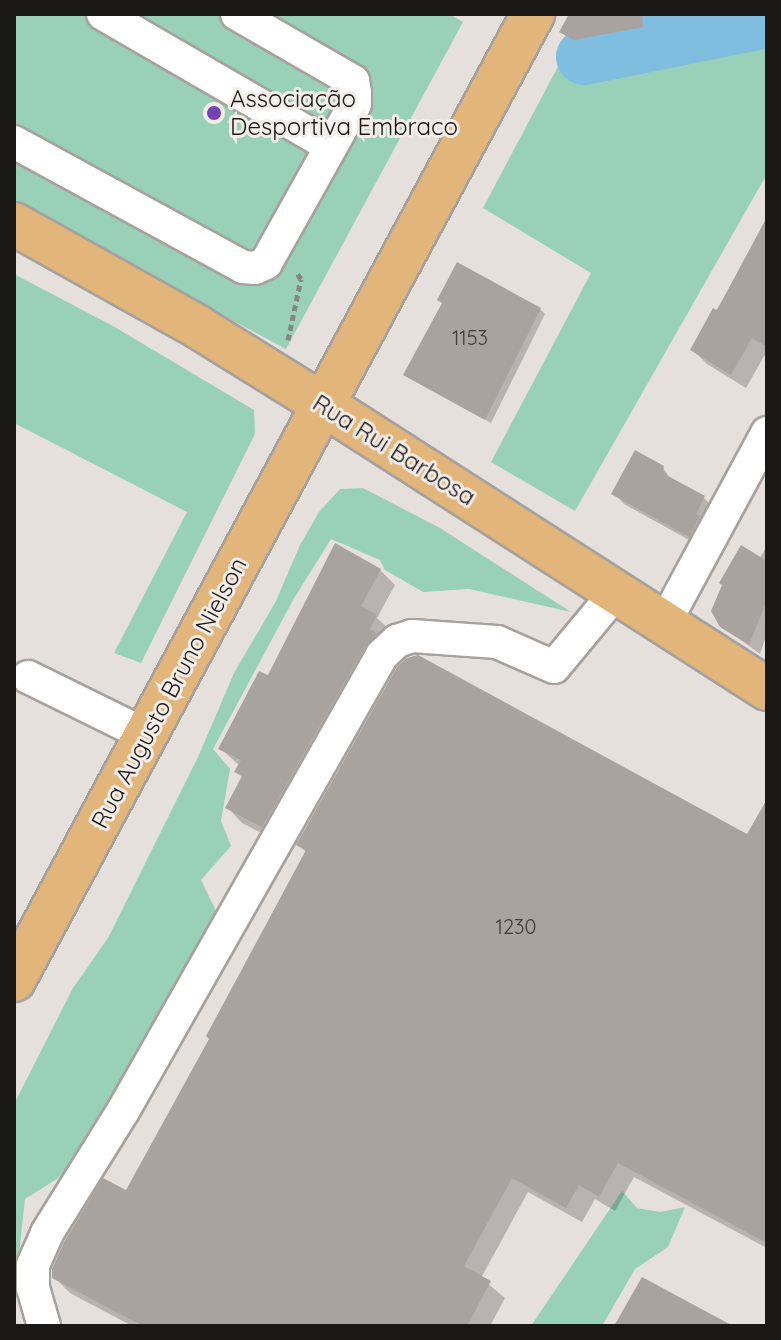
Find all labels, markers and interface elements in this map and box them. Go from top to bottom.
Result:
place label: Associação Desportiva Embraco [230,85,458,141]
marker: Associação Desportiva Embraco [205,104,223,122]
house number: 1153 [452,325,488,349]
street label: Rua Rui Barbosa [307,388,481,512]
street label: Rua Augusto Bruno Nielson [85,553,253,833]
house number: 1230 [496,914,536,938]

